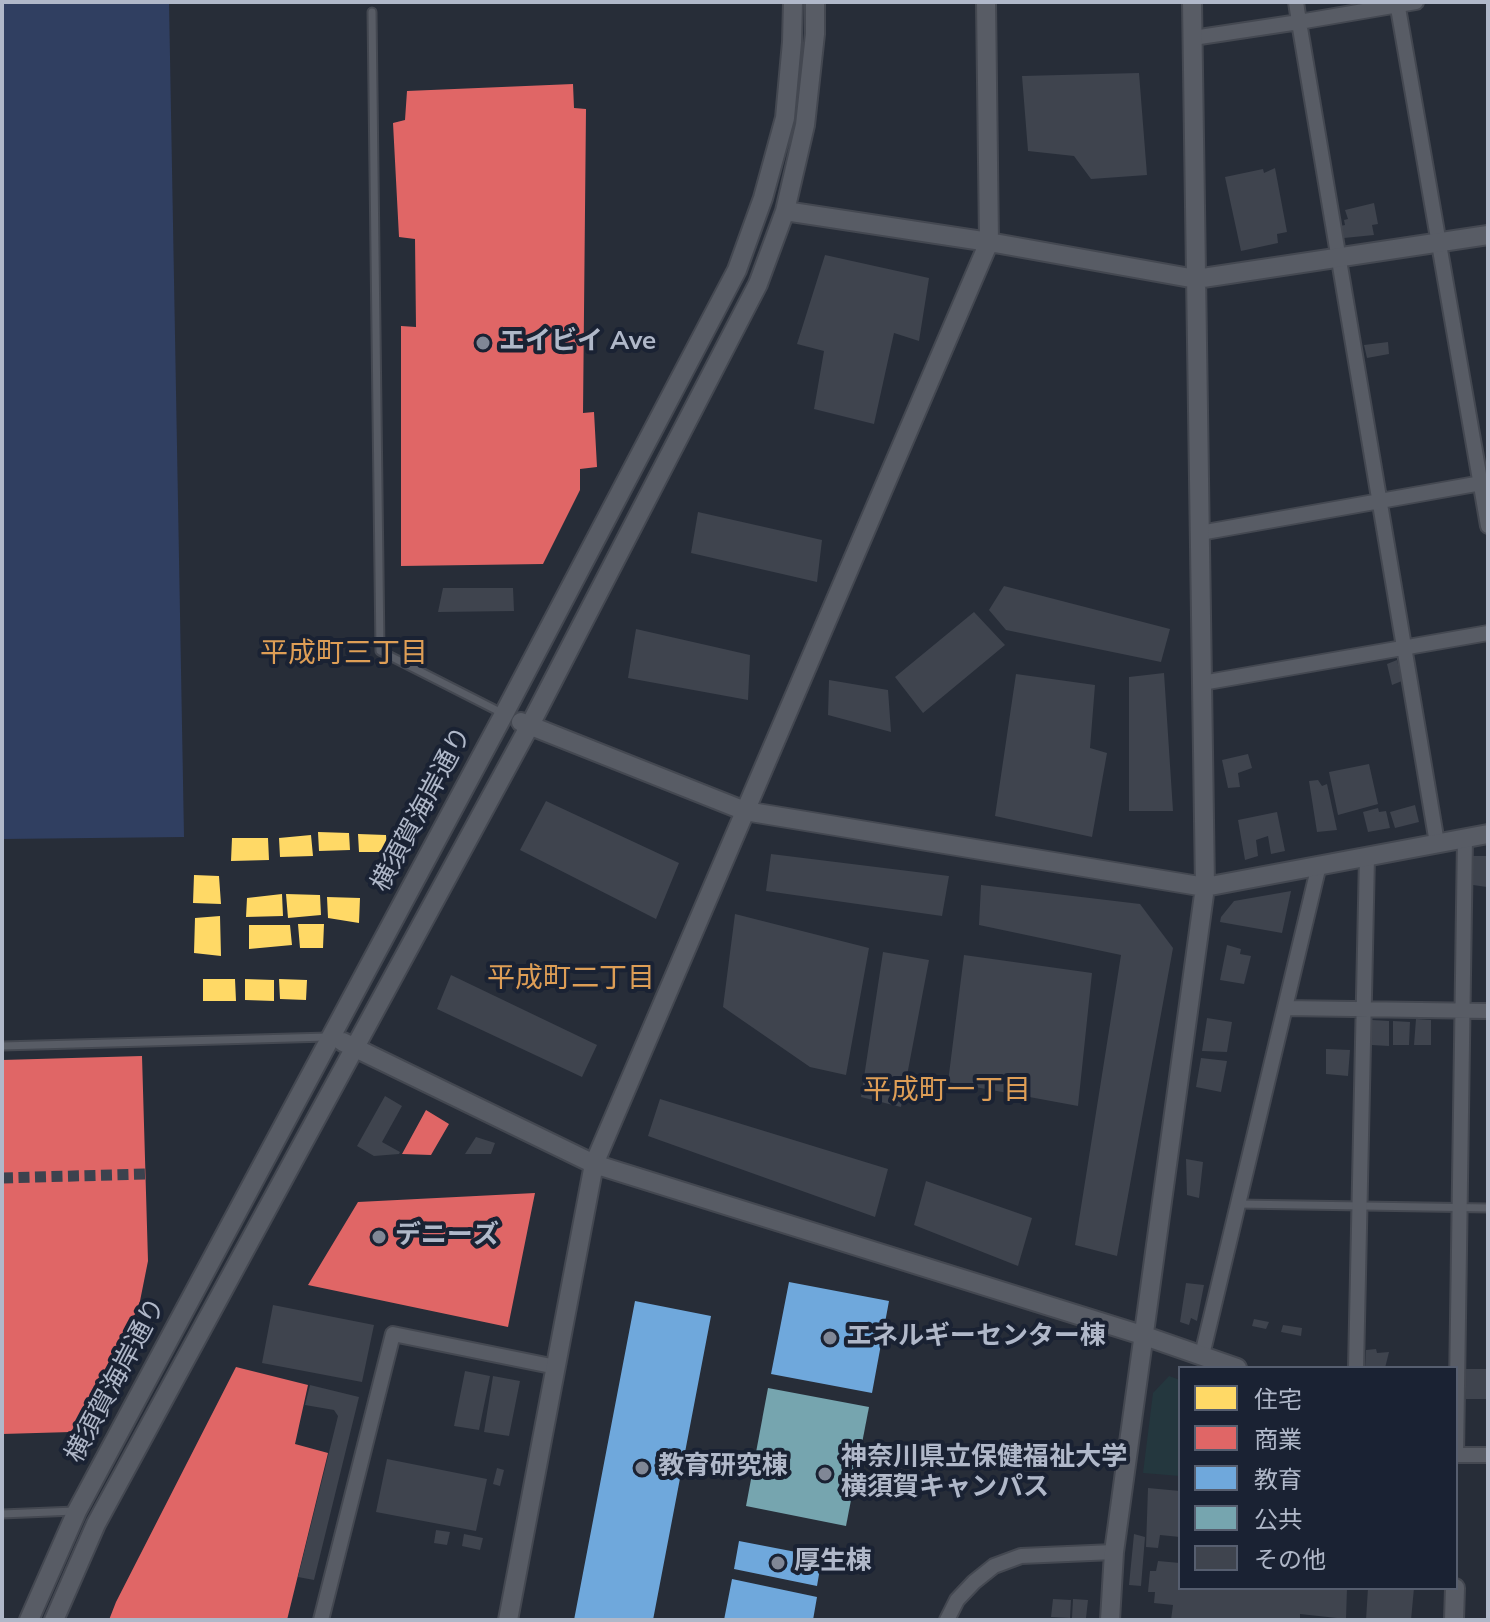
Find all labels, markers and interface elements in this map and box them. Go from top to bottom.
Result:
place label: エイビイ Ave [499,327,656,359]
marker: エイビイ Ave [474,334,492,352]
district label: 平成町三丁目 [260,638,428,672]
street label: 横須賀海岸通り [367,722,479,898]
district label: 平成町二丁目 [487,963,655,997]
district label: 平成町一丁目 [863,1075,1031,1109]
place label: デニーズ [395,1221,499,1253]
marker: デニーズ [370,1228,388,1246]
street label: 横須賀海岸通り [61,1293,173,1469]
place label: エネルギーセンター棟 [846,1322,1106,1354]
marker: エネルギーセンター棟 [821,1329,839,1347]
legend [1178,1366,1458,1590]
text: 住宅 [1254,1384,1302,1416]
text: 商業 [1254,1424,1302,1456]
place label: 神奈川県立保健福祉大学 横須賀キャンパス [841,1443,1127,1504]
place label: 教育研究棟 [658,1452,788,1484]
marker: 教育研究棟 [633,1459,651,1477]
text: 教育 [1254,1464,1302,1496]
marker: 神奈川県立保健福祉大学 横須賀キャンパス [816,1465,834,1483]
text: 公共 [1254,1504,1302,1536]
text: その他 [1254,1544,1326,1576]
place label: 厚生棟 [794,1547,872,1579]
marker: 厚生棟 [769,1554,787,1572]

